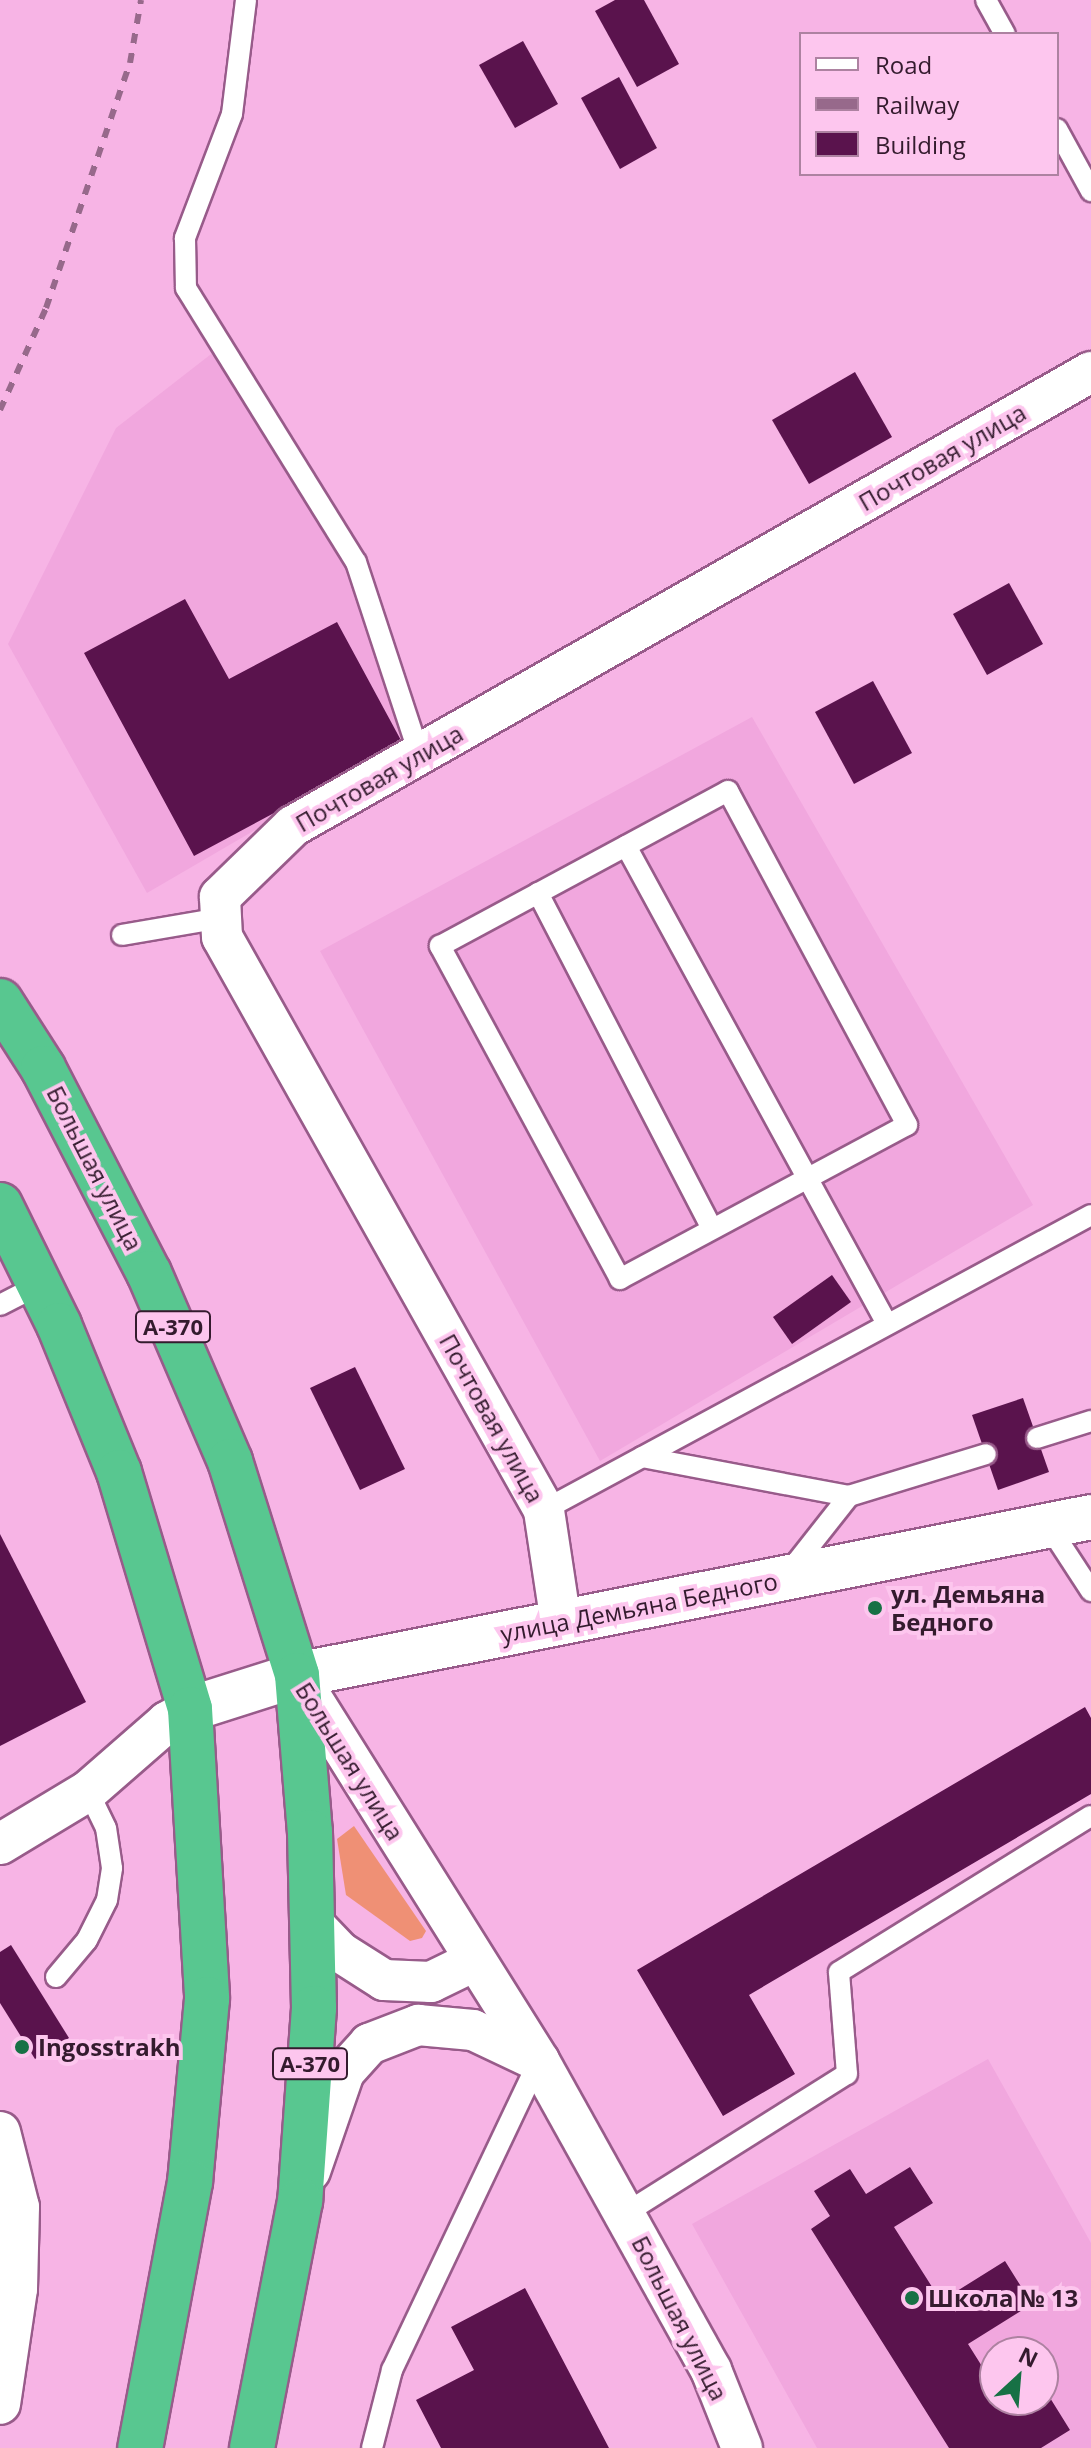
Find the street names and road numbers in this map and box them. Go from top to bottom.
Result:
street label: Почтовая улица [853,397,1031,517]
street label: Почтовая улица [290,718,468,838]
street label: Большая улица [41,1081,149,1255]
road number: А-370 [135,1309,211,1345]
street label: Почтовая улица [434,1329,550,1507]
street label: улица Демьяна Бедного [498,1566,780,1648]
street label: Большая улица [290,1677,410,1845]
road number: А-370 [272,2046,348,2082]
street label: Большая улица [626,2231,734,2405]

